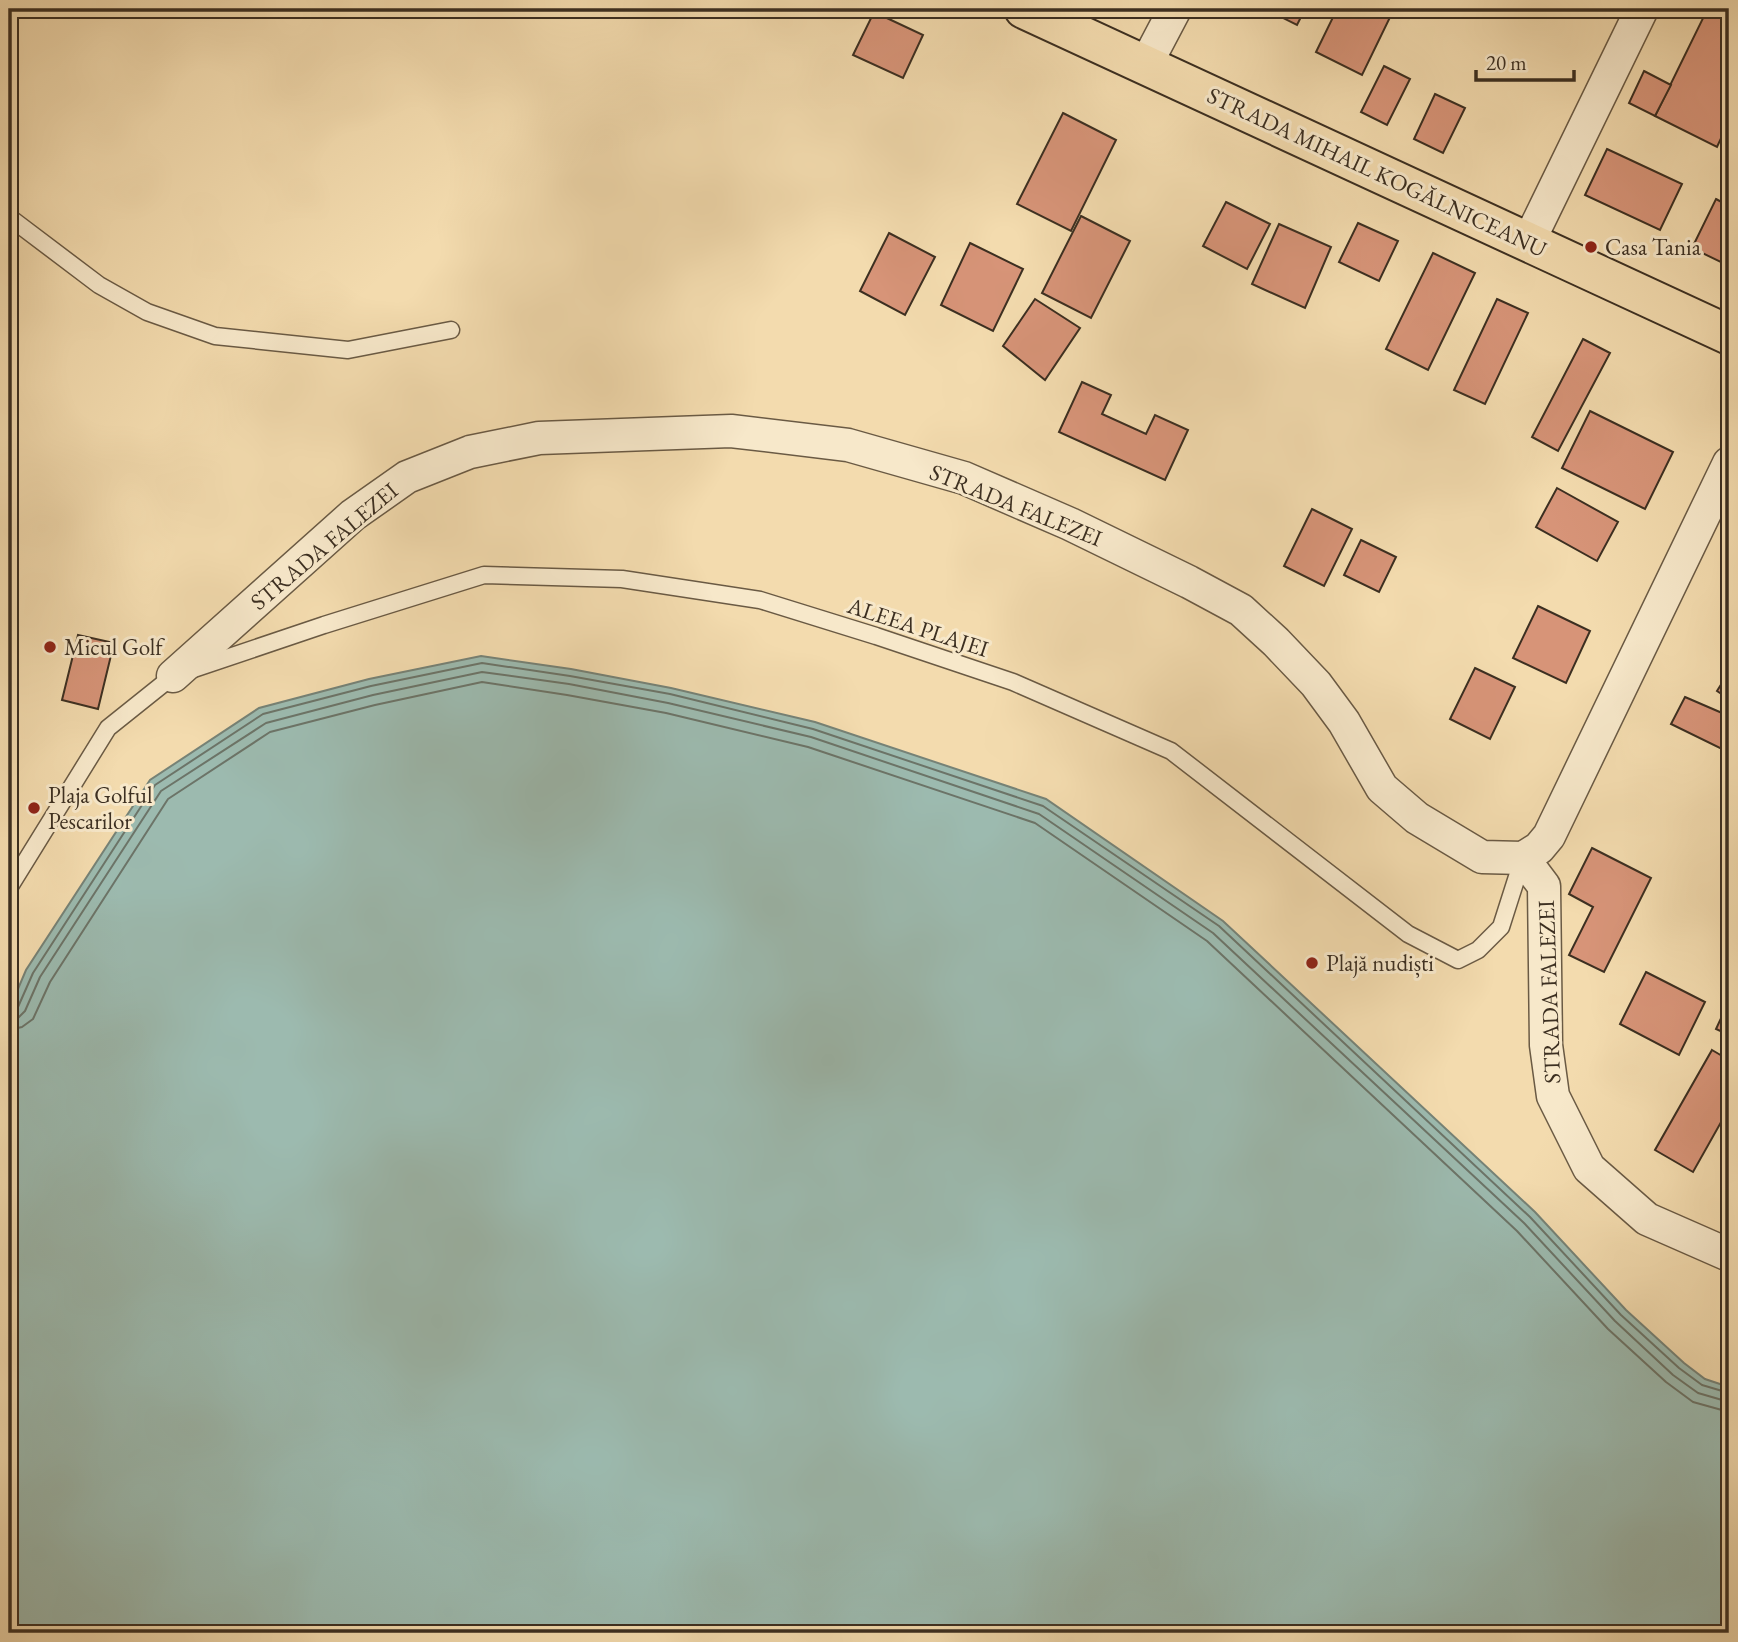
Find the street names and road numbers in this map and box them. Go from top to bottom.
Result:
street label: STRADA MIHAIL KOGĂLNICEANU [1202,80,1552,264]
street label: STRADA FALEZEI [925,457,1107,553]
street label: STRADA FALEZEI [244,475,404,616]
street label: ALEEA PLAJEI [843,590,992,664]
street label: STRADA FALEZEI [1531,900,1567,1084]

